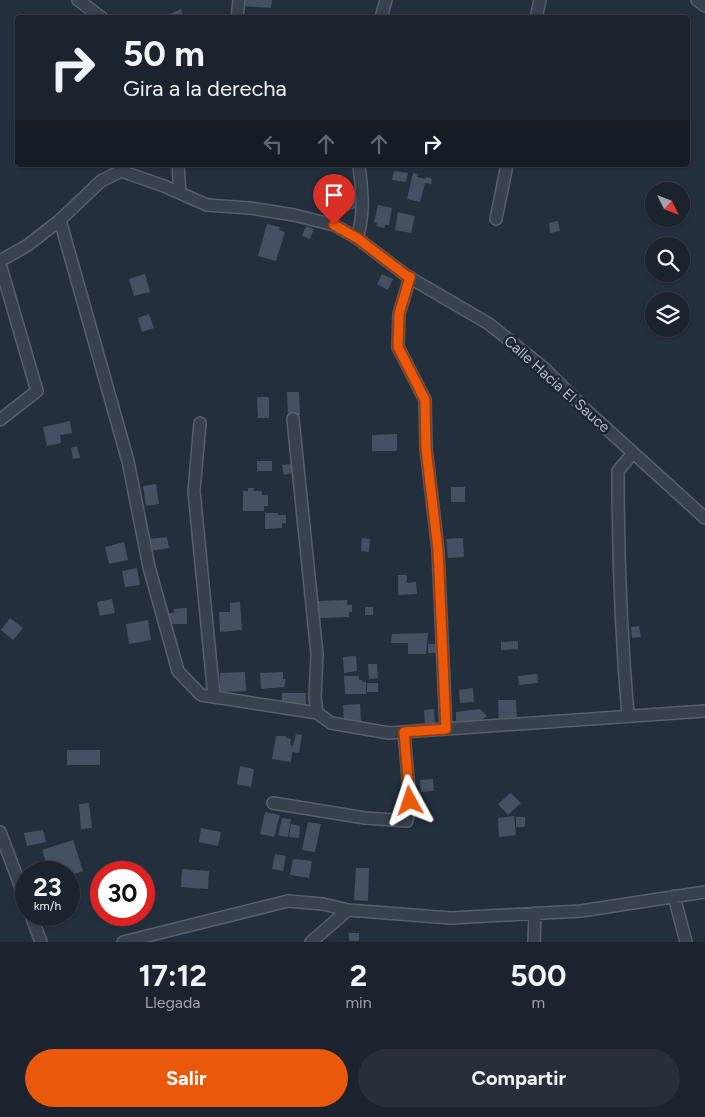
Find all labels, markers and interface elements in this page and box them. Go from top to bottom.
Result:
text: 50 m [123,33,205,75]
icon: right [40,35,105,100]
text: Gira a la derecha [123,75,287,102]
icon: left [259,130,287,158]
icon: ahead [312,130,340,158]
icon: ahead [365,130,393,158]
icon: right [418,130,446,158]
pin [313,174,355,225]
icon: arrive [320,181,348,209]
north arrow [645,182,690,228]
map controls [645,182,690,337]
button: search [645,237,690,282]
button: layers [645,292,690,337]
street label: Calle Hacia El Sauce [500,332,614,436]
position arrow [383,774,435,826]
speed limit sign: 30 [90,861,155,926]
text: 23 [33,872,62,902]
text: km/h [34,899,61,913]
text: 17:12 [139,957,207,994]
text: 2 [350,957,367,994]
text: 500 [510,957,566,994]
text: Llegada [145,993,201,1012]
text: min [345,993,372,1012]
text: m [532,993,545,1012]
button: Salir [25,1049,348,1107]
button: Compartir [358,1049,680,1107]

